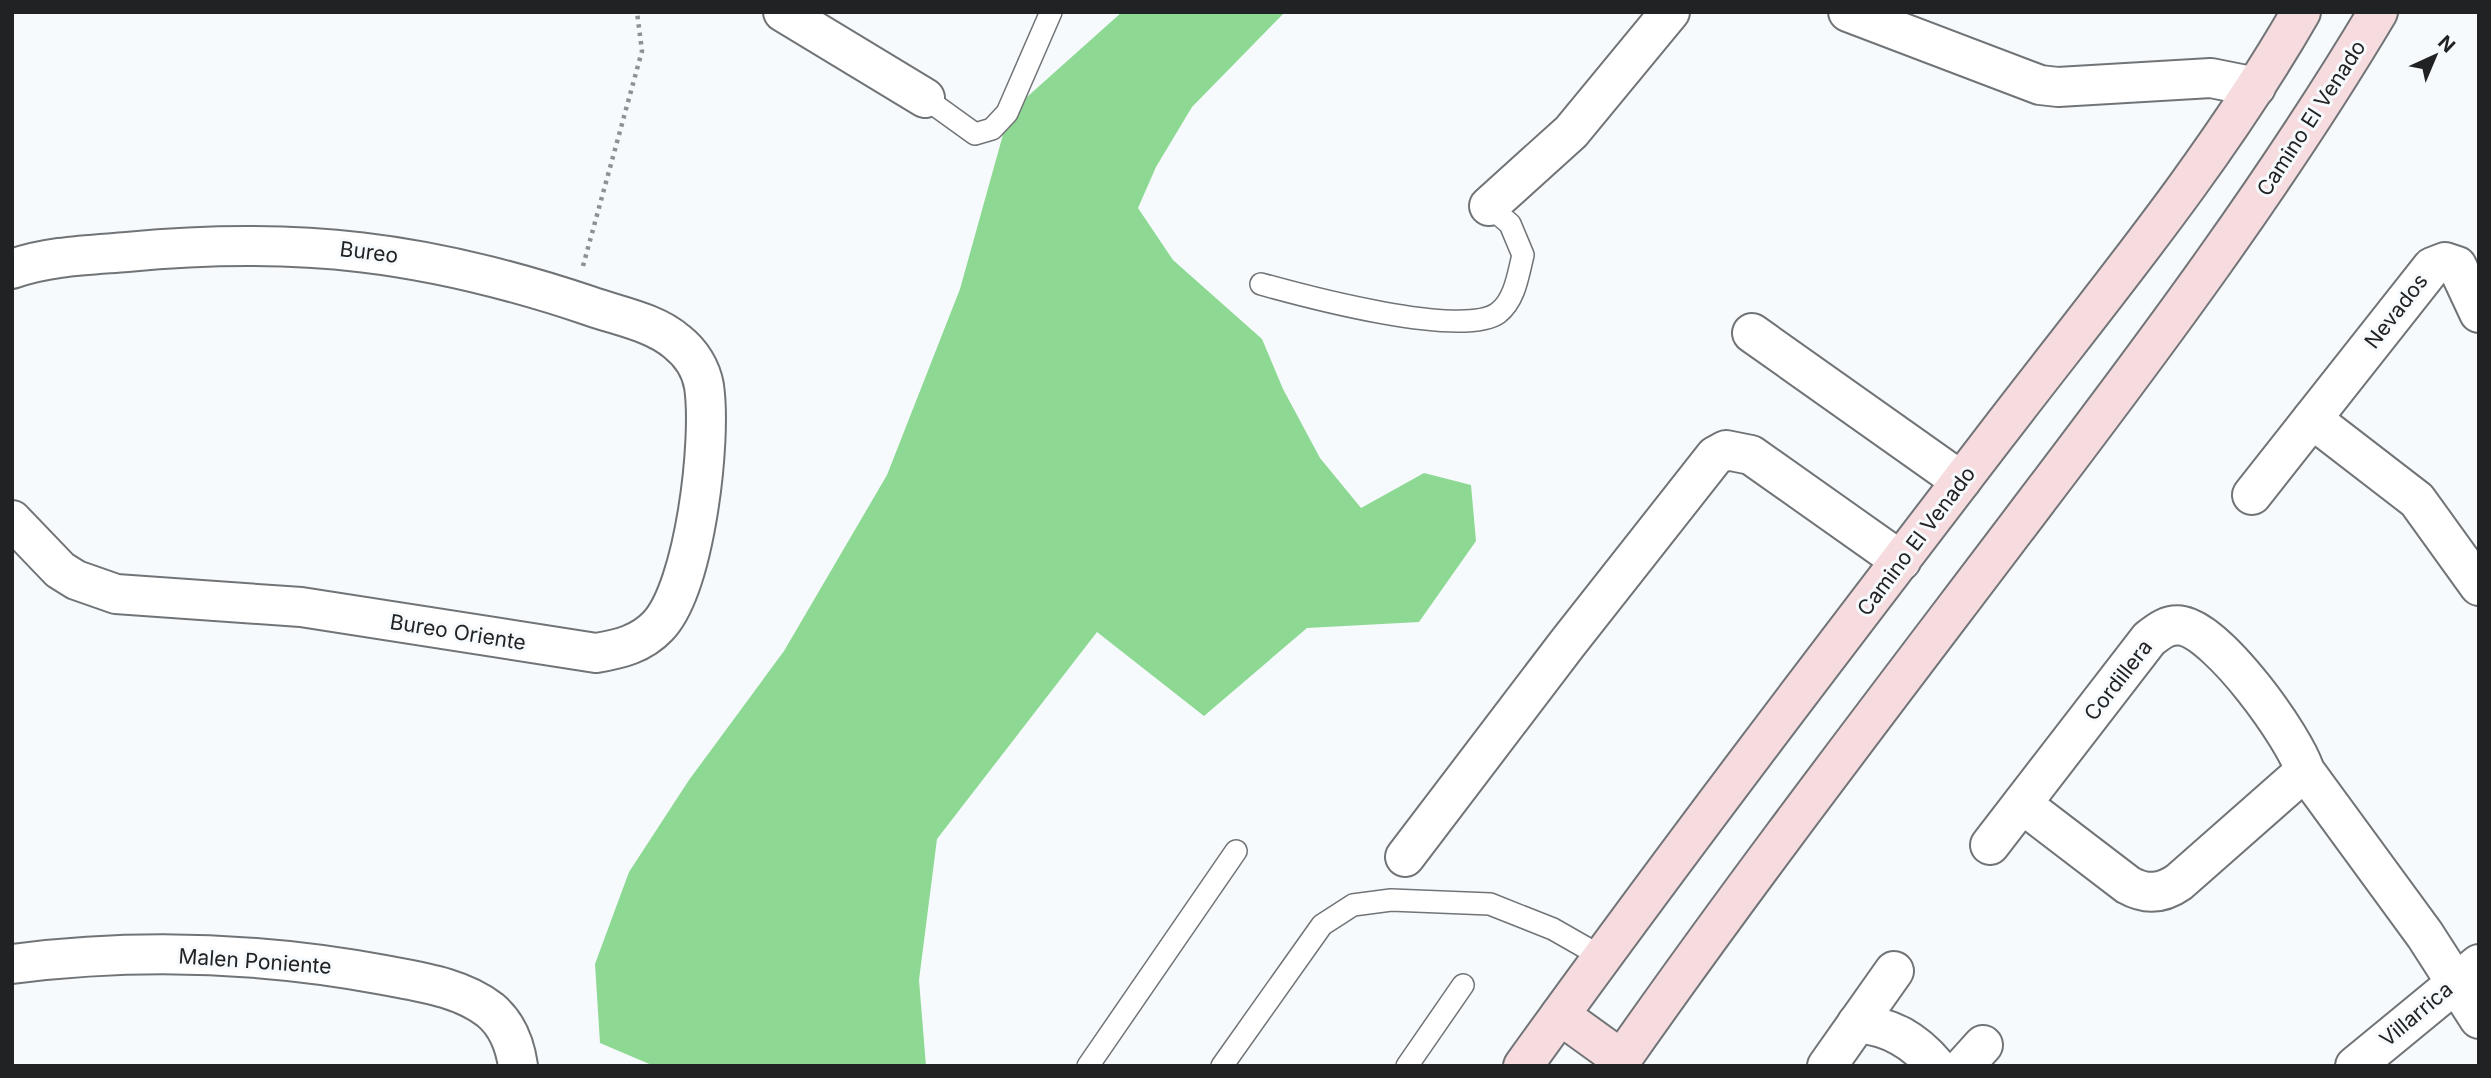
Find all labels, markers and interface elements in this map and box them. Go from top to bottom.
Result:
north arrow [2400,21,2470,91]
text: N [2433,31,2460,57]
street label: Camino El Venado [2251,36,2371,200]
street label: Bureo [338,236,400,268]
street label: Nevados [2359,269,2433,353]
street label: Camino El Venado [1852,461,1980,621]
street label: Bureo Oriente [388,609,528,655]
street label: Cordillera [2079,635,2157,725]
street label: Malen Poniente [178,943,332,979]
street label: Villarrica [2375,976,2457,1052]

